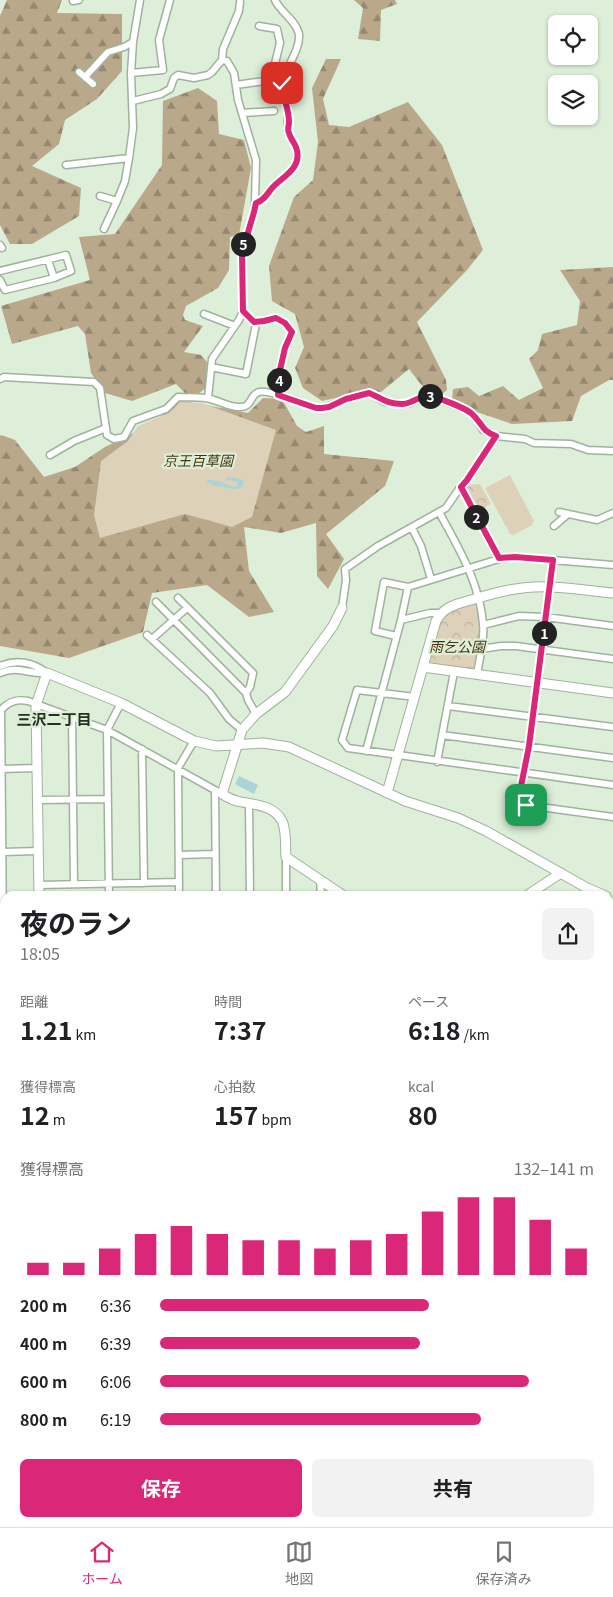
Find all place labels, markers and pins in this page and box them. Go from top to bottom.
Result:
pin [261,62,303,104]
pin: 5 [230,232,256,256]
pin: 4 [266,368,292,392]
pin: 3 [418,384,442,408]
pin: 2 [464,504,488,530]
pin: 1 [532,620,556,646]
pin [505,784,547,826]

